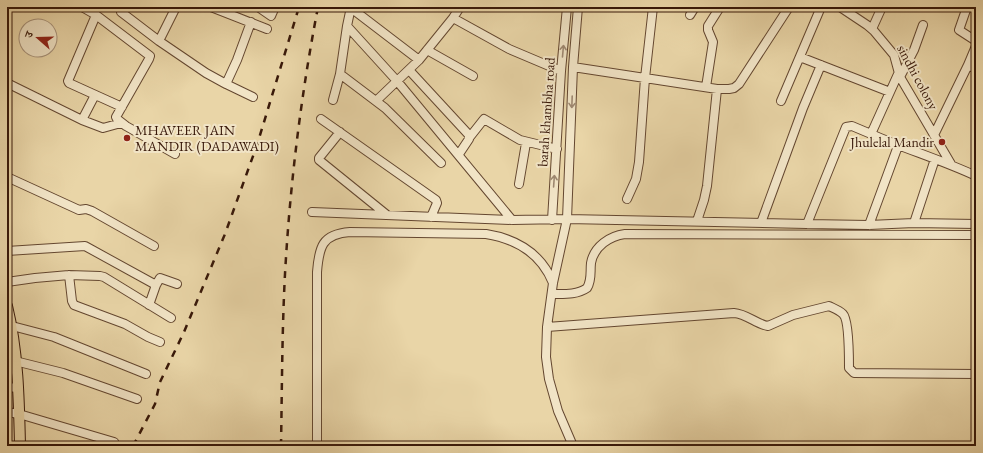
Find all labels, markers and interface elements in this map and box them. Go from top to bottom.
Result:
north arrow [18,18,58,58]
text: उ [21,28,37,41]
street label: sindhi colony [893,41,943,113]
one-way arrow [559,45,567,58]
street label: barah khambha road [533,56,559,167]
one-way arrow [568,95,576,108]
place label: MHAVEER JAIN MANDIR (DADAWADI) [135,121,279,155]
marker: MHAVEER JAIN MANDIR (DADAWADI) [122,133,132,143]
place label: Jhulelal Mandir [849,133,934,151]
marker: Jhulelal Mandir [937,137,947,147]
one-way arrow [551,175,558,188]

